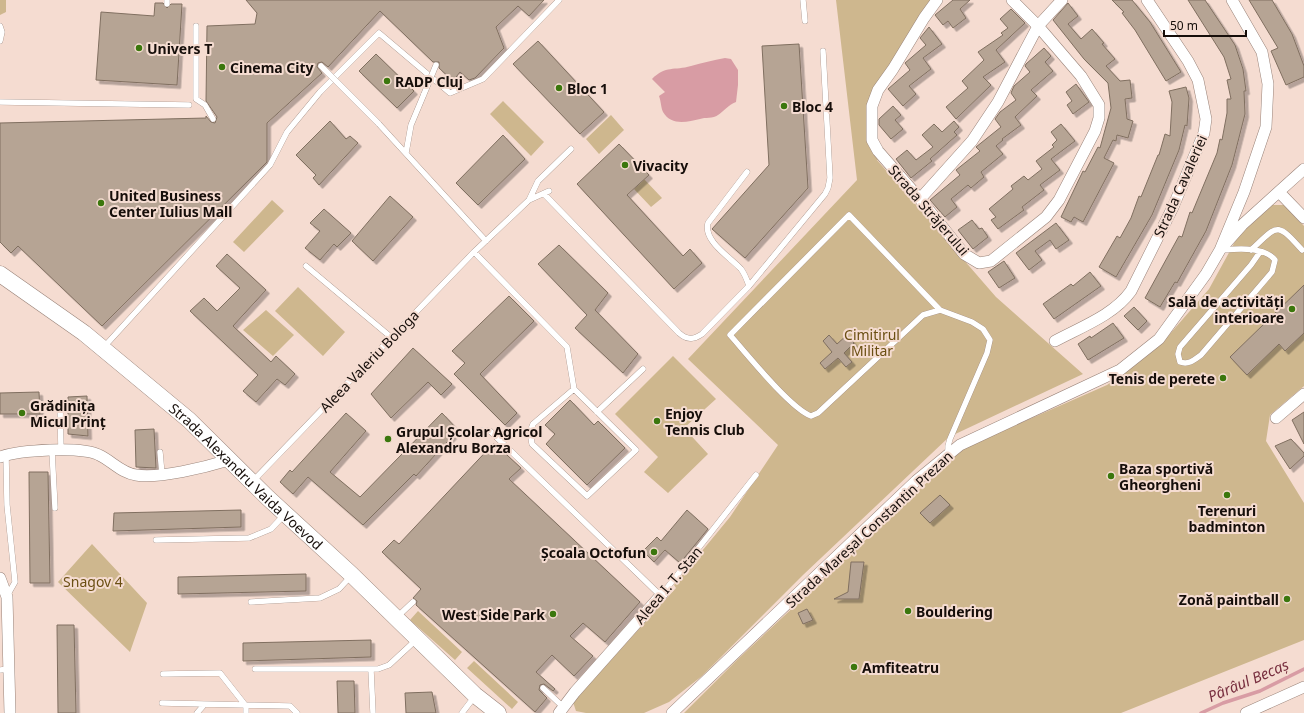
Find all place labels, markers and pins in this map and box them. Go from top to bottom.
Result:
place label: Univers T [147,39,212,58]
marker: Univers T [134,43,144,53]
place label: Cinema City [230,58,314,77]
marker: Cinema City [217,62,227,72]
place label: RADP Cluj [395,72,463,91]
marker: RADP Cluj [382,76,392,86]
place label: Bloc 1 [567,79,608,98]
marker: Bloc 1 [554,83,564,93]
place label: Bloc 4 [792,97,833,116]
marker: Bloc 4 [779,101,789,111]
place label: Vivacity [633,156,688,175]
marker: Vivacity [620,160,630,170]
place label: United Business Center Iulius Mall [109,186,232,221]
marker: United Business Center Iulius Mall [96,198,106,208]
place label: Sală de activități interioare [1168,292,1284,327]
marker: Sală de activități interioare [1287,304,1297,314]
place label: Tenis de perete [1109,369,1215,388]
marker: Tenis de perete [1218,373,1228,383]
place label: Grădinița Micul Prinț [30,396,106,431]
place label: Enjoy Tennis Club [665,404,745,439]
marker: Grădinița Micul Prinț [17,408,27,418]
marker: Enjoy Tennis Club [652,416,662,426]
place label: Grupul Școlar Agricol Alexandru Borza [396,422,543,457]
marker: Grupul Școlar Agricol Alexandru Borza [383,434,393,444]
place label: Baza sportivă Gheorgheni [1119,459,1213,494]
marker: Baza sportivă Gheorgheni [1106,471,1116,481]
marker: Terenuri badminton [1222,490,1232,500]
place label: Terenuri badminton [1189,501,1265,536]
place label: Școala Octofun [541,543,646,562]
marker: Școala Octofun [649,547,659,557]
place label: Zonă paintball [1179,590,1279,609]
marker: Zonă paintball [1282,594,1292,604]
place label: Bouldering [916,602,993,621]
place label: West Side Park [442,605,545,624]
marker: Bouldering [903,606,913,616]
marker: West Side Park [548,609,558,619]
place label: Amfiteatru [862,658,939,677]
marker: Amfiteatru [849,662,859,672]

